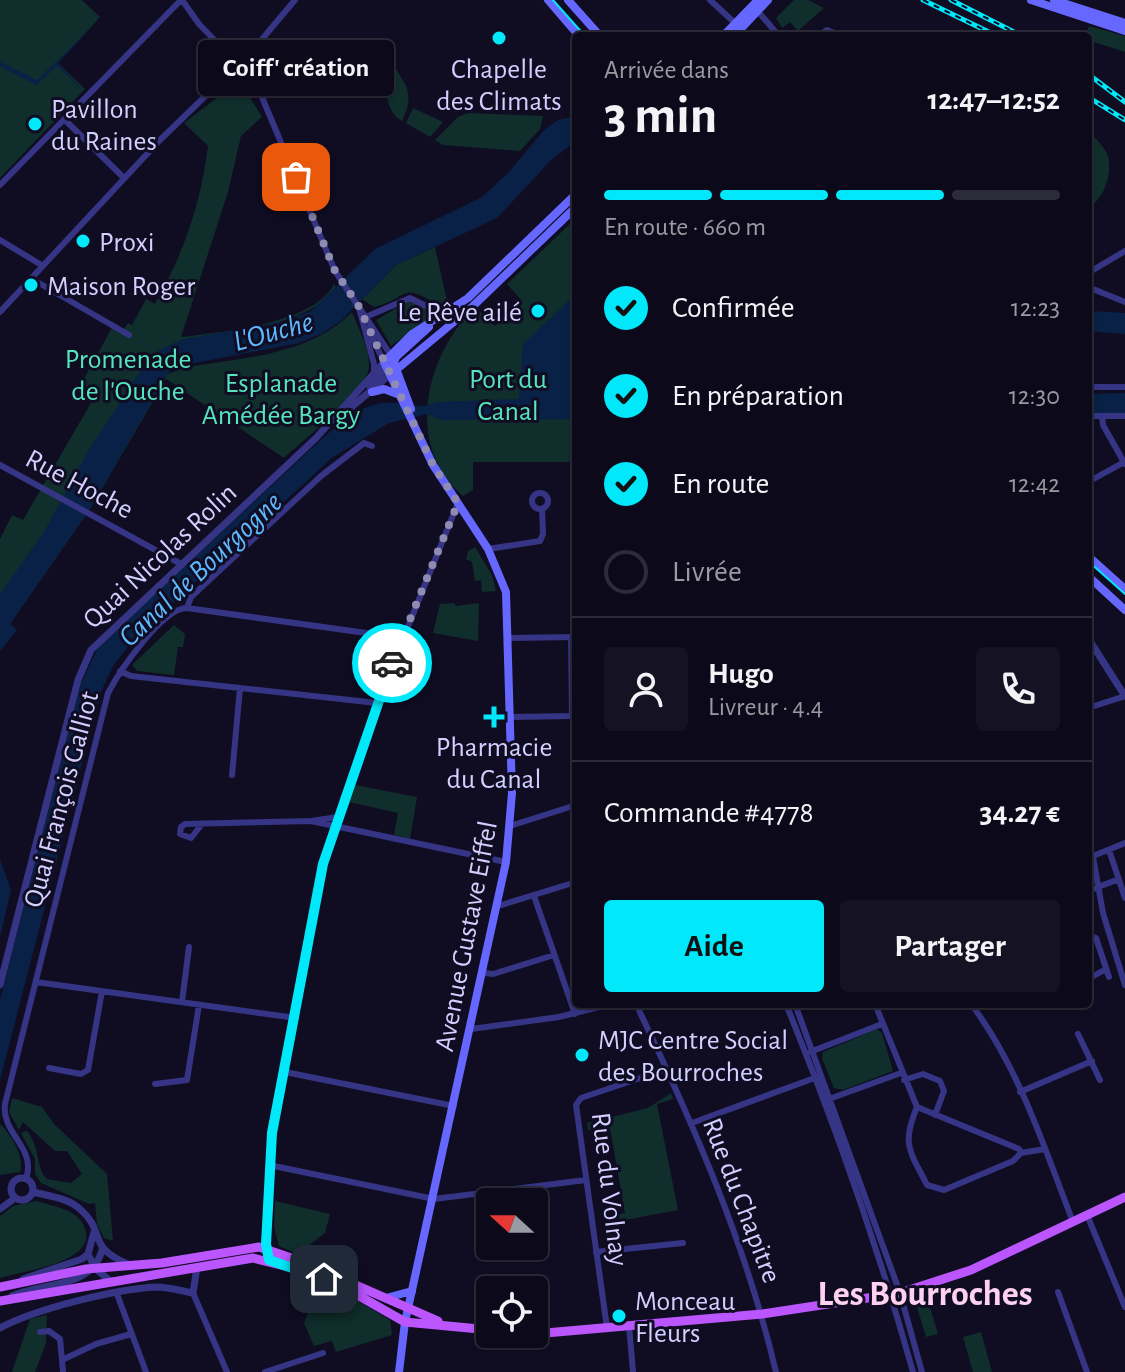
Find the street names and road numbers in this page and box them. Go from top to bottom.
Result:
street label: Rue Hoche [21,445,137,525]
street label: Quai Nicolas Rolin [78,479,242,634]
street label: Quai François Galliot [20,688,104,911]
street label: Avenue Gustave Eiffel [431,819,503,1054]
street label: Rue du Volnay [586,1111,632,1268]
street label: Rue du Chapitre [697,1114,785,1287]

